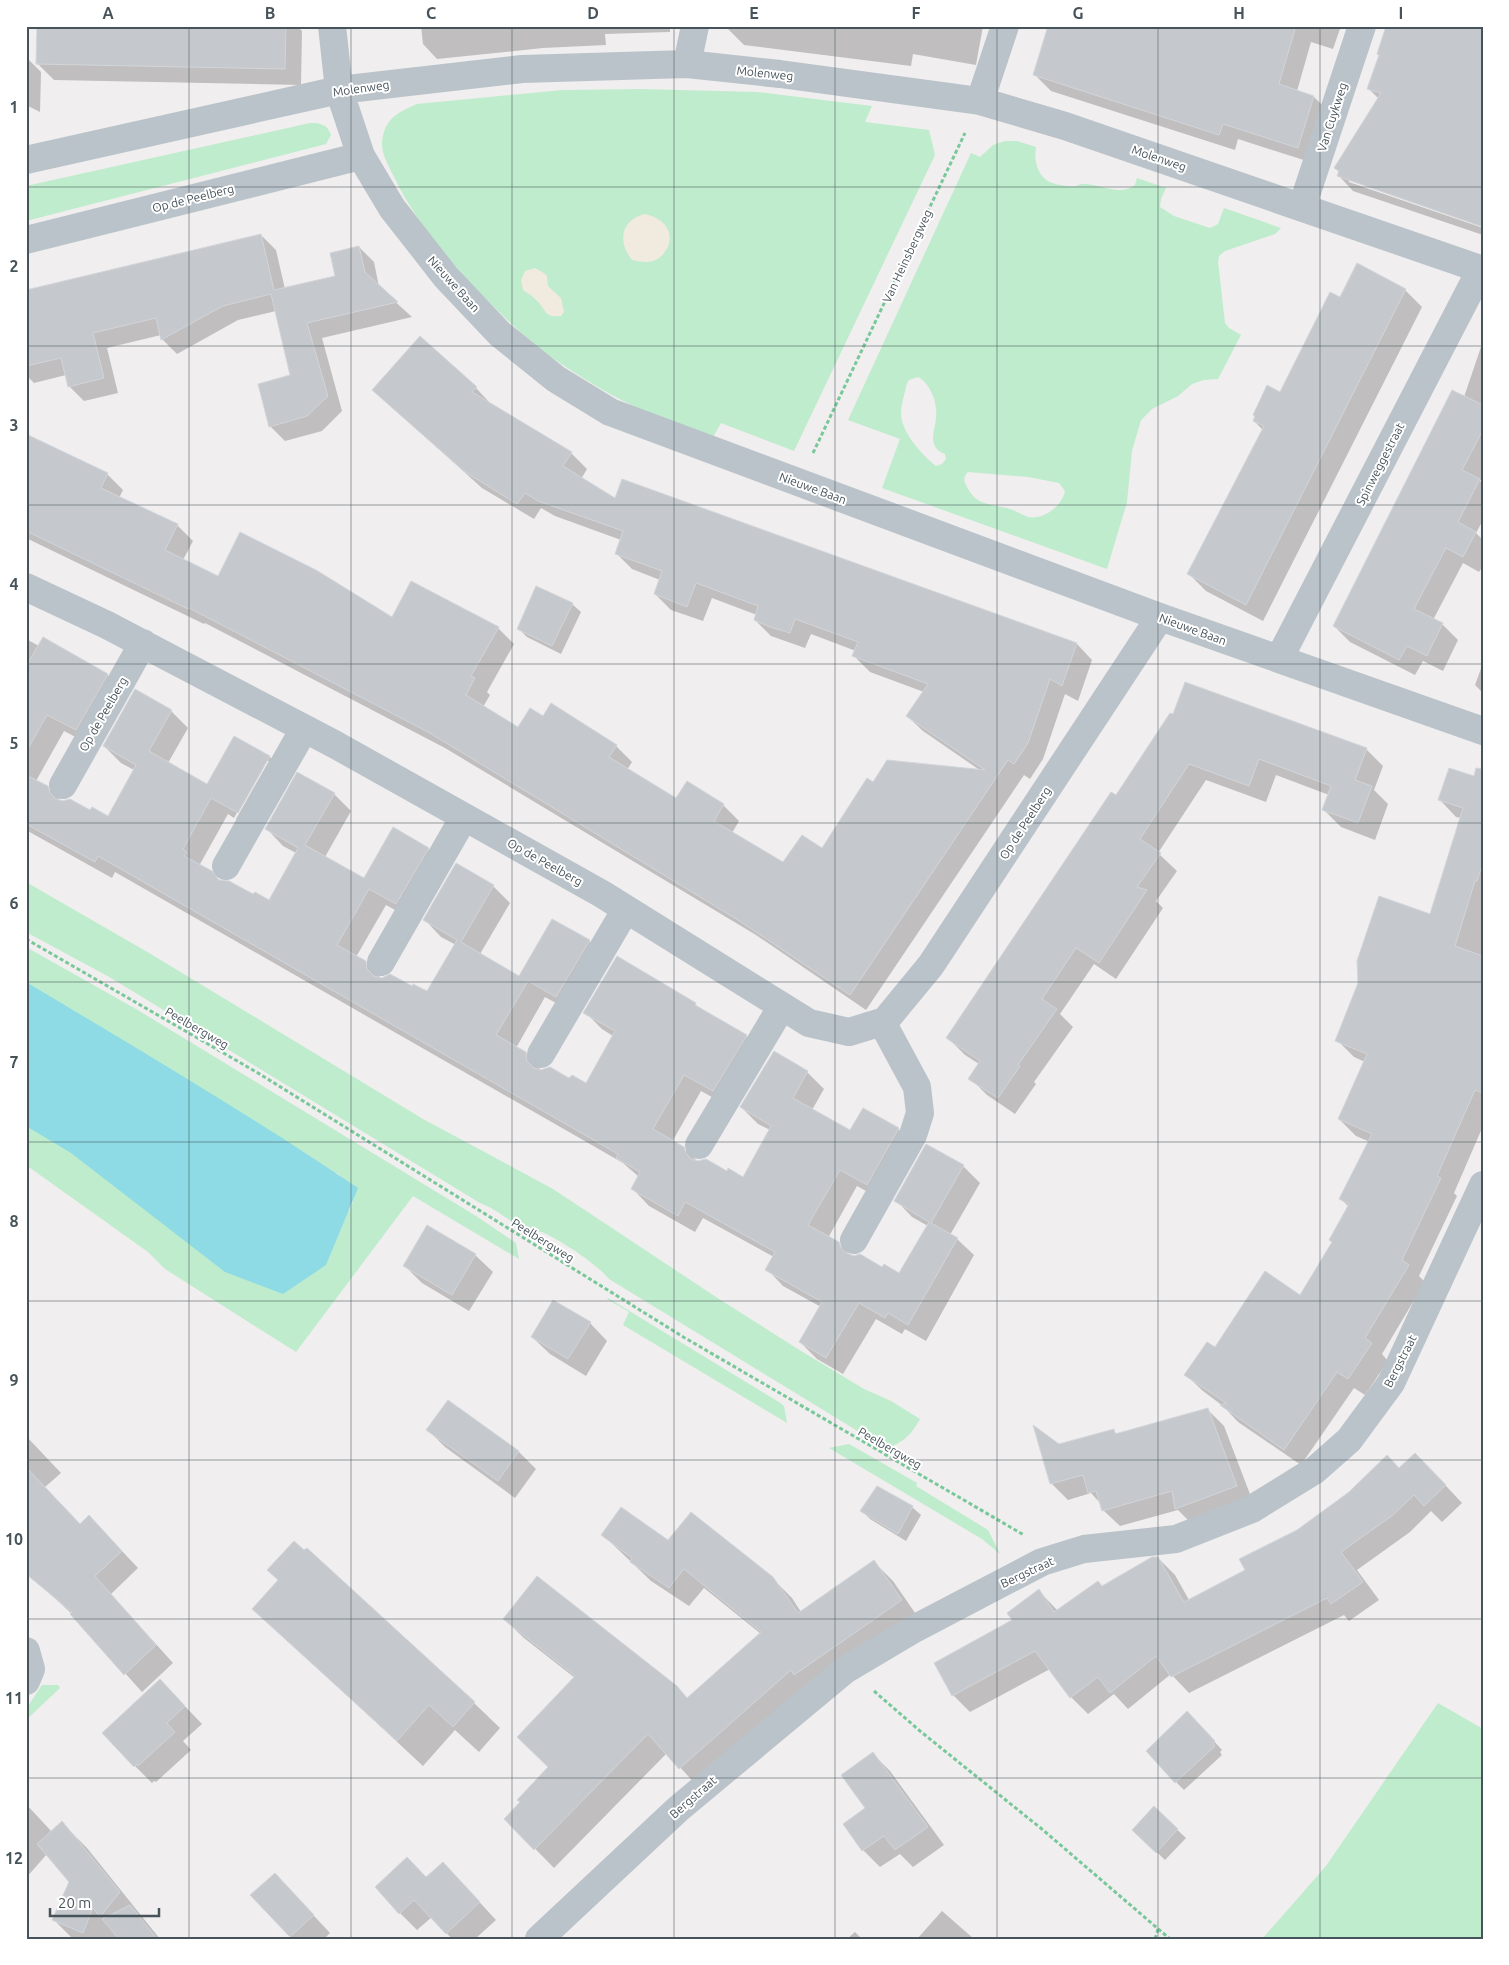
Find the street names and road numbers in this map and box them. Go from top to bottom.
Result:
street label: Molenweg [736,64,794,82]
street label: Molenweg [332,78,390,98]
street label: Van Cuykweg [1315,81,1349,153]
street label: Molenweg [1130,143,1188,173]
street label: Op de Peelberg [151,182,235,214]
street label: Van Heinsbergweg [880,207,934,305]
street label: Nieuwe Baan [426,253,482,315]
street label: Spinweggestraat [1354,420,1407,507]
street label: Nieuwe Baan [778,470,848,506]
street label: Nieuwe Baan [1158,611,1228,647]
street label: Op de Peelberg [76,674,130,754]
street label: Op de Peelberg [997,784,1053,862]
street label: Op de Peelberg [505,836,585,888]
street label: Peelbergweg [163,1005,231,1051]
street label: Peelbergweg [509,1216,577,1264]
street label: Bergstraat [1381,1332,1419,1389]
street label: Peelbergweg [856,1425,924,1471]
street label: Bergstraat [998,1554,1056,1590]
street label: Bergstraat [667,1773,719,1821]

